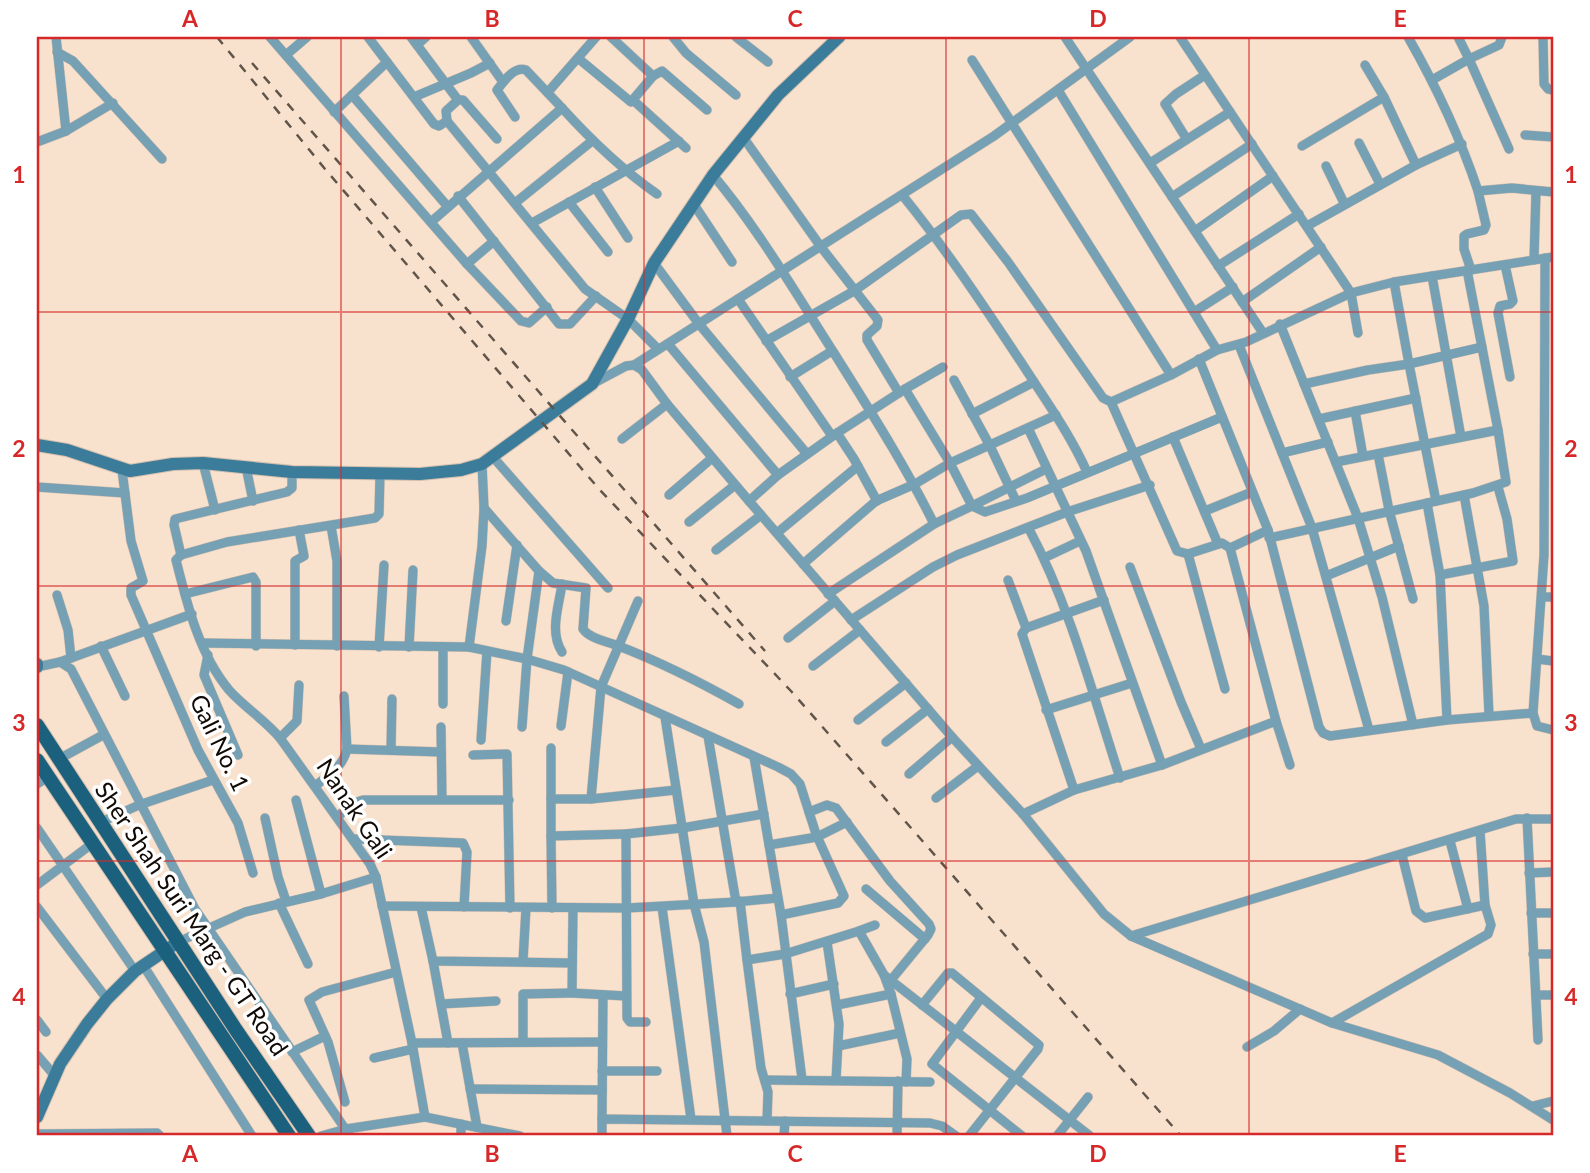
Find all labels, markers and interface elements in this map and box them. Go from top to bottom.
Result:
text: A [181,4,199,32]
text: B [484,4,500,32]
text: C [787,4,803,32]
text: D [1089,4,1107,32]
text: E [1393,4,1407,32]
text: 1 [12,160,26,188]
text: 1 [1564,160,1578,188]
text: 2 [12,434,26,462]
text: 2 [1564,434,1578,462]
street label: Gali No. 1 [184,689,256,796]
text: 3 [12,708,26,736]
text: 3 [1564,708,1578,736]
street label: Nanak Gali [311,753,399,864]
street label: Sher Shah Suri Marg - GT Road [90,776,295,1061]
text: 4 [12,982,26,1010]
text: 4 [1564,982,1578,1010]
text: A [181,1139,199,1167]
text: B [484,1139,500,1167]
text: C [787,1139,803,1167]
text: D [1089,1139,1107,1167]
text: E [1393,1139,1407,1167]

